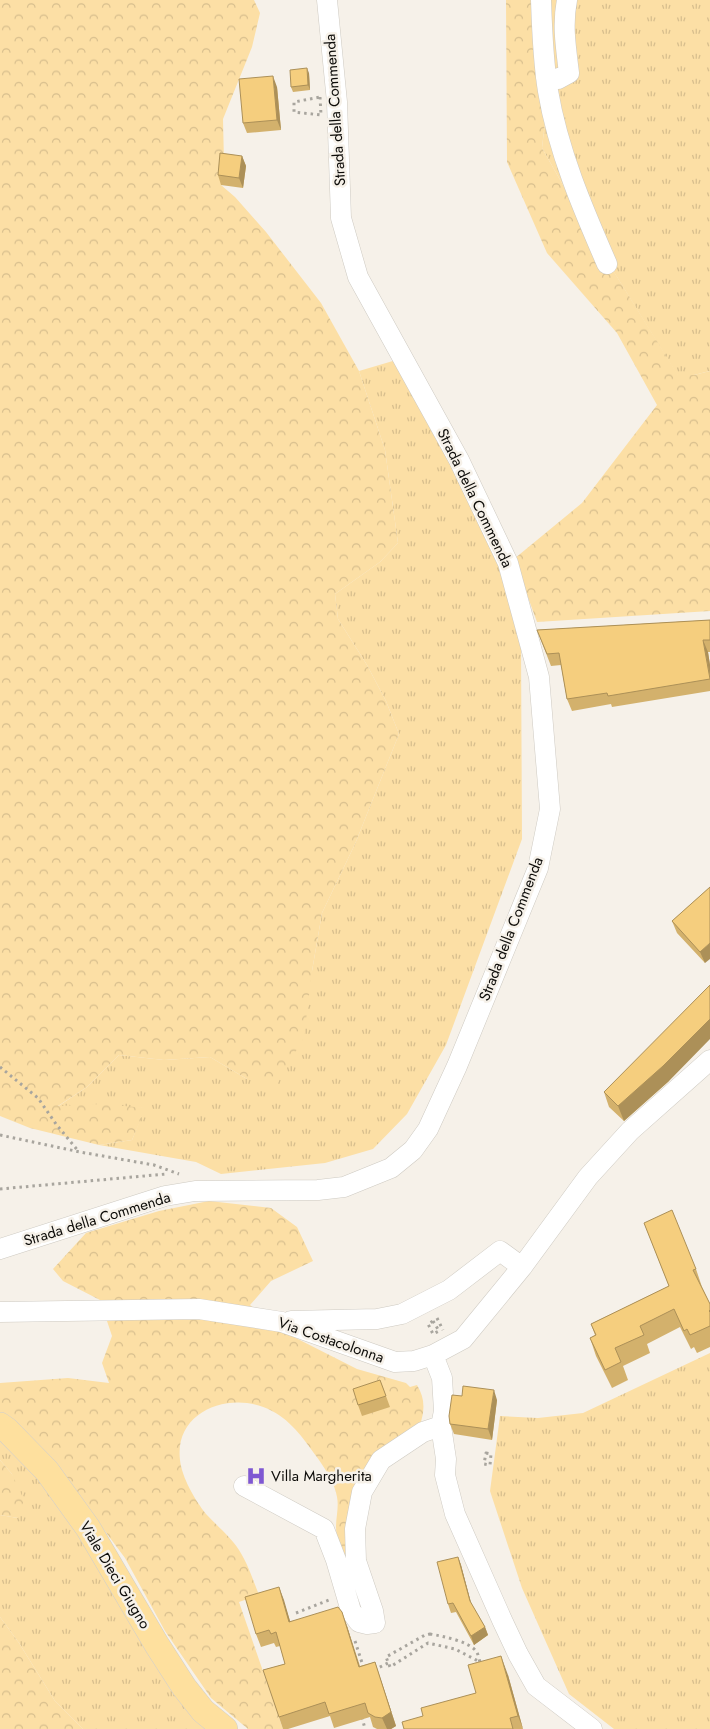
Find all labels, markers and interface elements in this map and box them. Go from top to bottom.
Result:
street label: Strada della Commenda [319,33,351,187]
street label: Strada della Commenda [432,425,518,571]
street label: Strada della Commenda [473,854,549,1004]
street label: Strada della Commenda [21,1186,173,1252]
street label: Via Costacolonna [275,1312,387,1368]
hospital icon: Villa Margherita [245,1465,267,1487]
place label: Villa Margherita [271,1465,372,1487]
street label: Viale Dieci Giugno [74,1517,156,1633]

